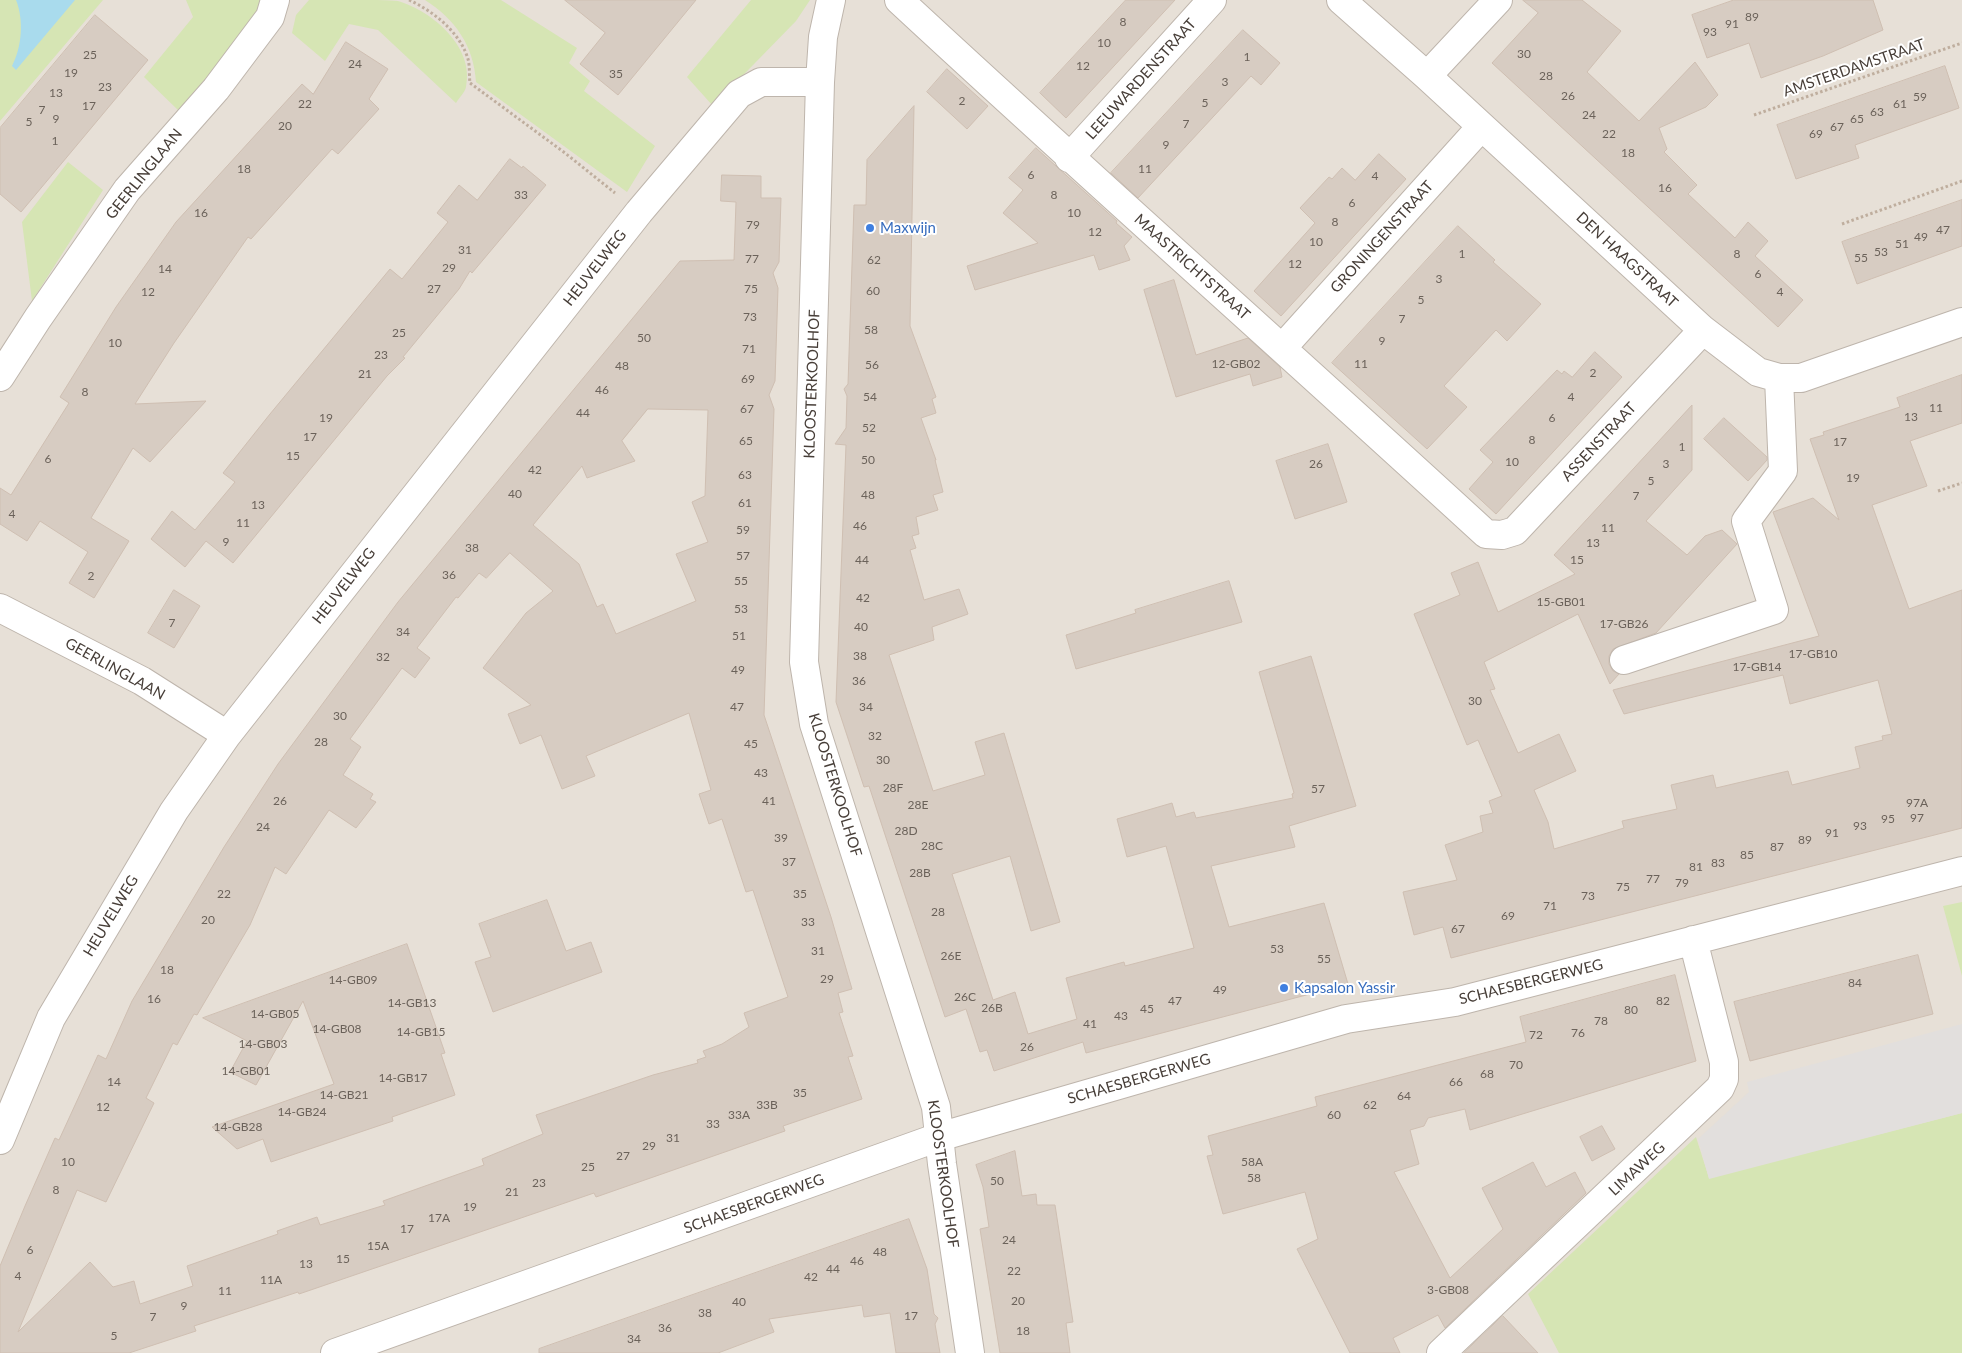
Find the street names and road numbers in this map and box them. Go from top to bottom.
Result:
street label: LEEUWARDENSTRAAT [1082,15,1200,143]
street label: AMSTERDAMSTRAAT [1781,35,1927,101]
street label: GEERLINGLAAN [102,125,186,223]
street label: GRONINGENSTRAAT [1327,177,1437,297]
street label: DEN HAAGSTRAAT [1572,208,1682,312]
street label: MAASTRICHTSTRAAT [1130,210,1254,324]
street label: HEUVELWEG [560,226,630,310]
street label: KLOOSTERKOOLHOF [800,309,824,459]
street label: ASSENSTRAAT [1558,399,1640,485]
street label: HEUVELWEG [309,544,379,628]
street label: GEERLINGLAAN [62,634,168,704]
street label: KLOOSTERKOOLHOF [805,711,865,859]
street label: HEUVELWEG [80,872,142,960]
street label: SCHAESBERGERWEG [1457,955,1605,1009]
street label: SCHAESBERGERWEG [1065,1050,1213,1108]
street label: KLOOSTERKOOLHOF [924,1099,962,1249]
street label: LIMAWEG [1605,1138,1669,1200]
street label: SCHAESBERGERWEG [681,1170,827,1238]

